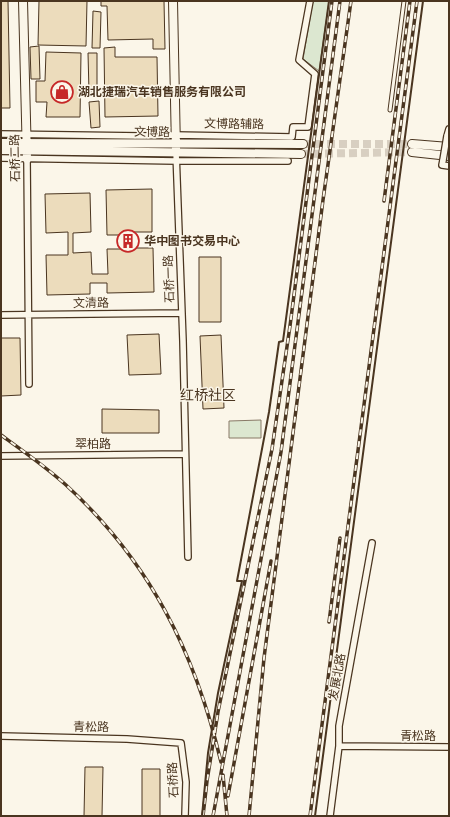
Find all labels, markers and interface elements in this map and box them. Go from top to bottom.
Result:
shop icon: 湖北捷瑞汽车销售服务有限公司 [49,79,75,105]
place label: 湖北捷瑞汽车销售服务有限公司 [78,85,246,100]
street label: 文博路辅路 [204,116,264,133]
street label: 文博路 [134,125,170,140]
street label: 石桥二路 [8,134,23,182]
building icon: 华中图书交易中心 [115,228,141,254]
place label: 华中图书交易中心 [144,234,240,249]
street label: 石桥一路 [161,255,178,303]
street label: 文清路 [73,296,109,311]
district label: 红桥社区 [180,387,236,404]
street label: 翠柏路 [75,437,111,452]
street label: 发展北路 [326,652,349,702]
street label: 青松路 [73,720,109,735]
street label: 青松路 [400,729,436,744]
street label: 石桥路 [165,762,182,798]

